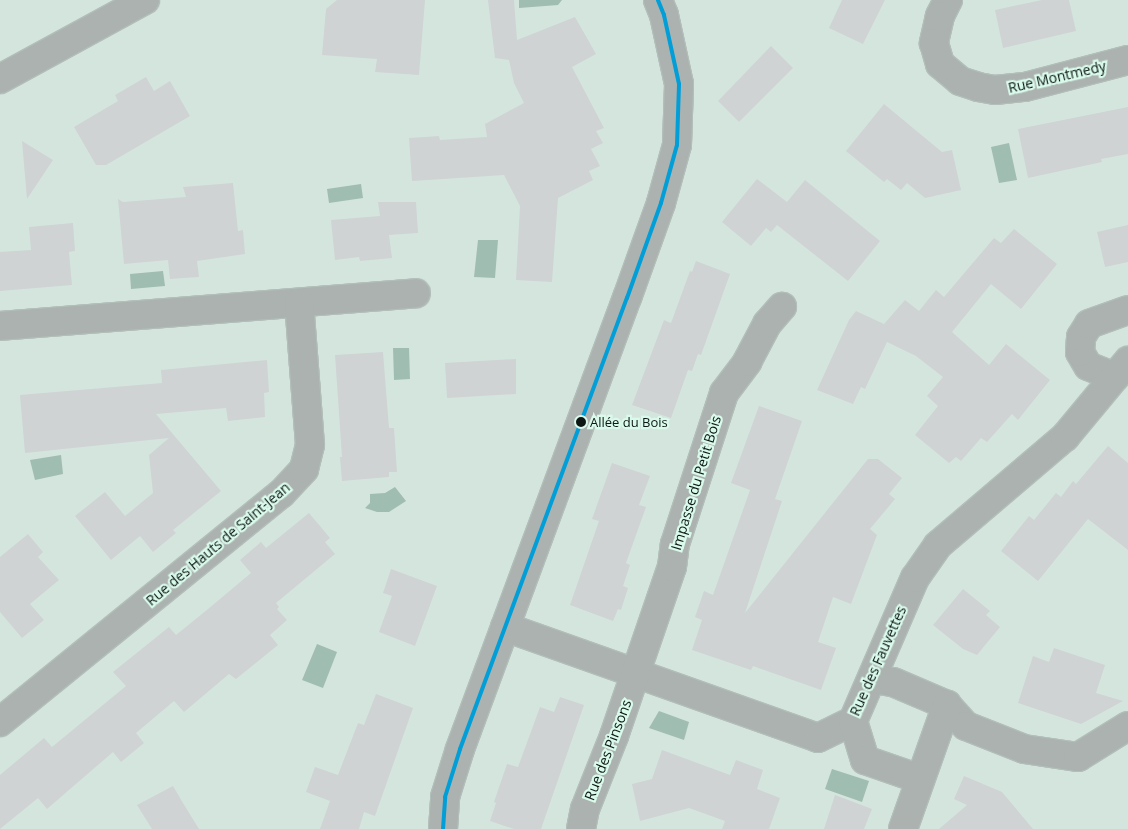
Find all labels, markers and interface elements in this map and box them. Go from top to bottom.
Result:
street label: Rue Montmedy [1007,58,1107,96]
place label: Allée du Bois [590,414,668,430]
street label: Impasse du Petit Bois [668,414,724,552]
marker: Allée du Bois [576,417,586,427]
street label: Rue des Hauts de Saint-Jean [143,479,293,609]
street label: Rue des Fauvettes [846,603,910,719]
street label: Rue des Pinsons [581,697,635,803]

